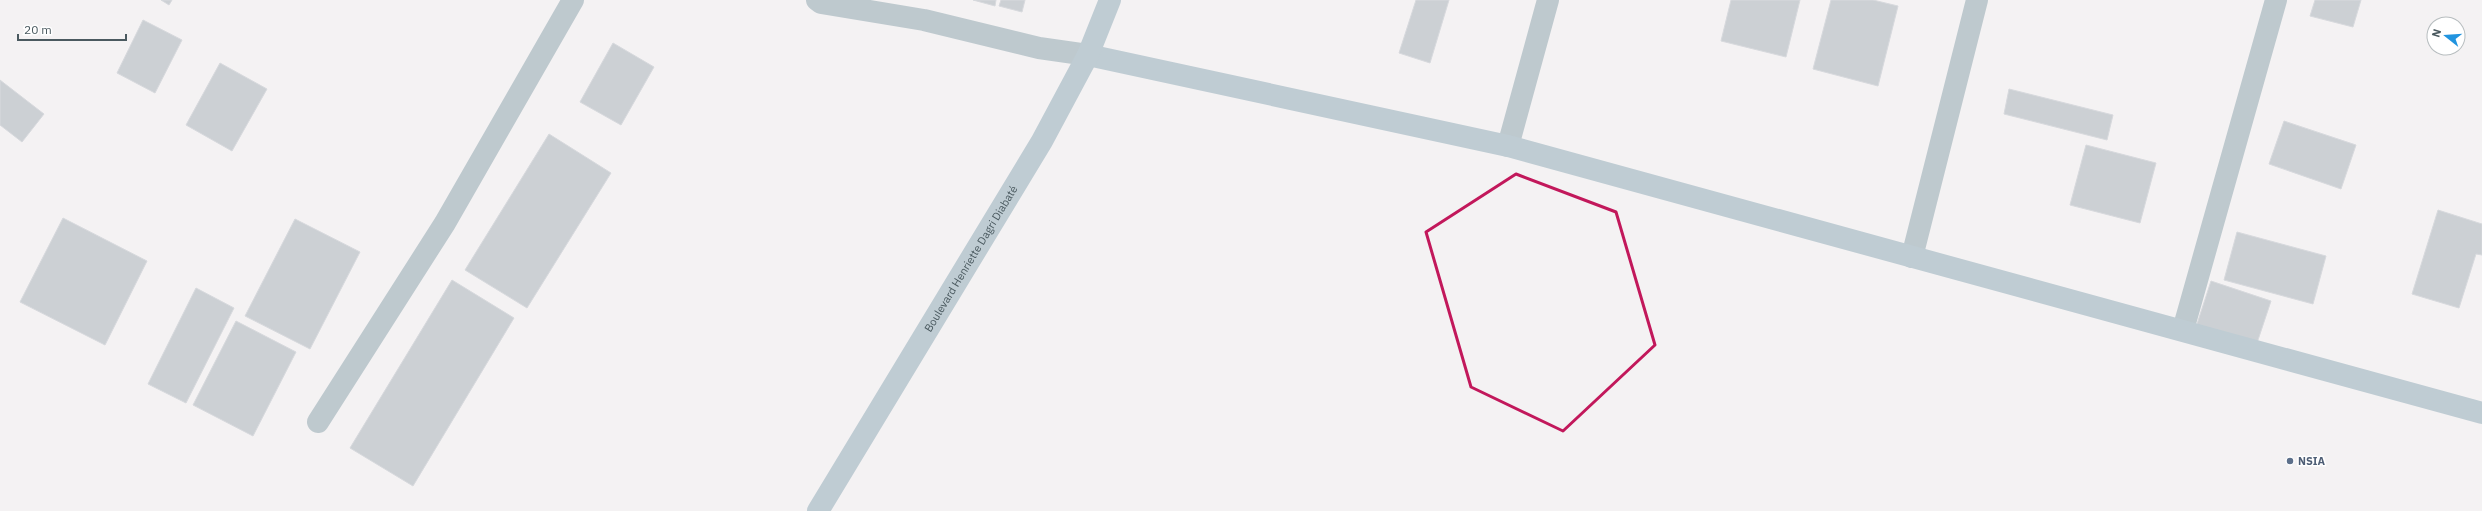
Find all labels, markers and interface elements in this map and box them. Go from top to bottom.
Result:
scale bar [18,16,126,42]
north arrow [2426,16,2466,56]
text: 20 m [24,22,52,37]
text: N [2429,27,2444,39]
street label: Boulevard Henriette Dagri Diabaté [921,183,1020,334]
place label: NSIA [2298,454,2326,468]
marker: NSIA [2285,456,2295,466]

